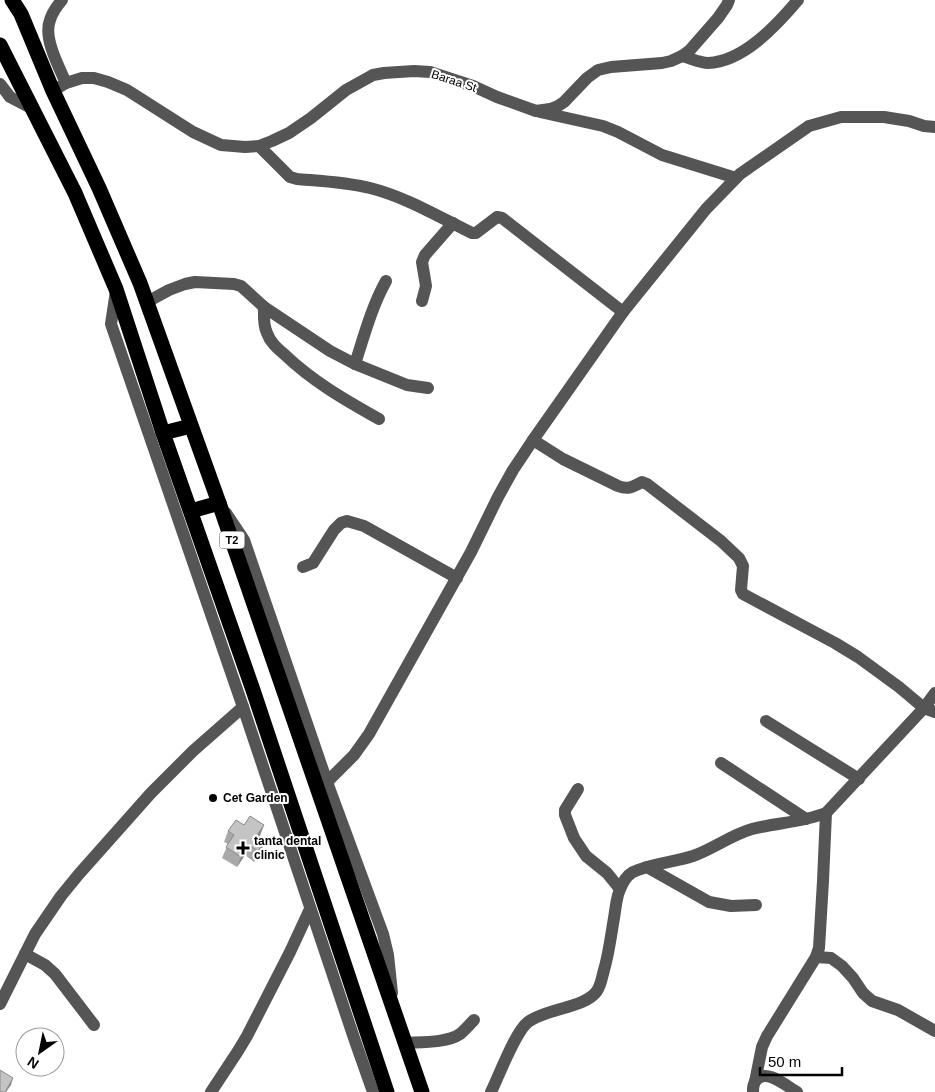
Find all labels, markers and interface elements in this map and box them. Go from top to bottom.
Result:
street label: Baraa St [430,67,479,95]
road number: T2 [220,532,244,548]
place label: Cet Garden [223,791,288,805]
marker: Cet Garden [207,792,219,804]
place label: tanta dental clinic [254,834,321,862]
marker: tanta dental clinic [236,841,250,855]
north arrow [15,1027,65,1077]
scale bar [760,1044,842,1076]
text: N [24,1053,42,1072]
text: 50 m [768,1053,801,1070]

